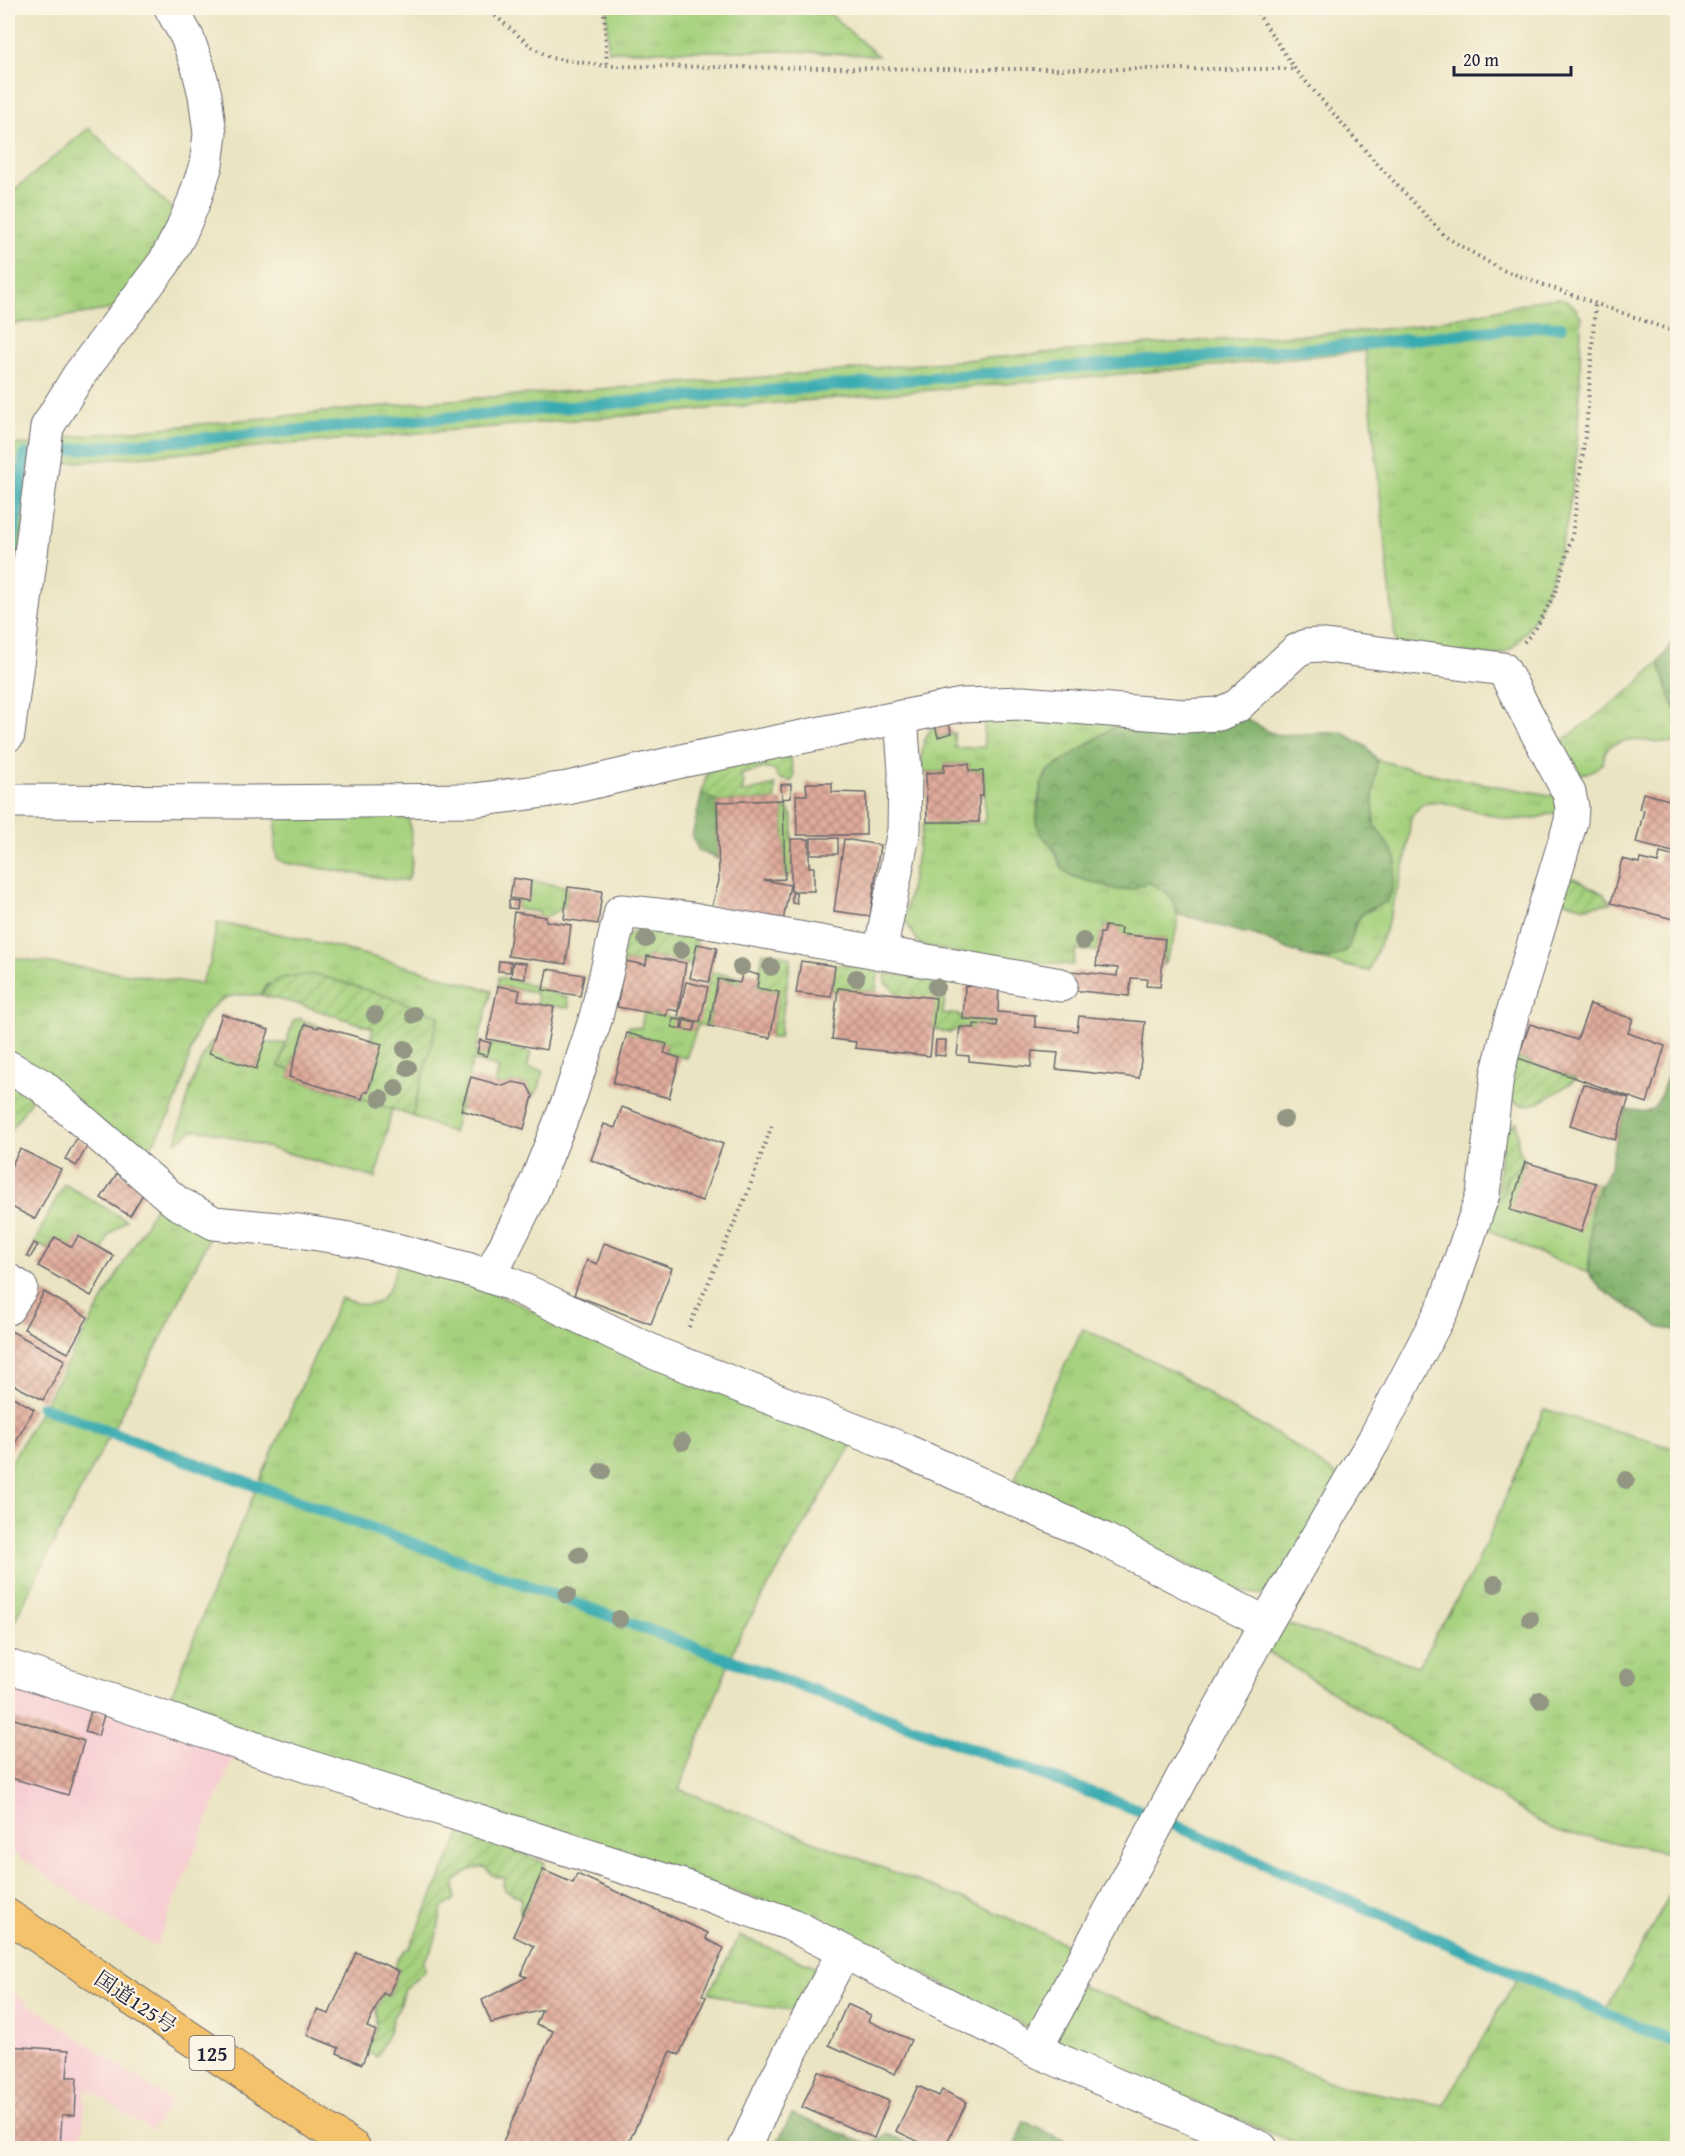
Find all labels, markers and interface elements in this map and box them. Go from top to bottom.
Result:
scale bar [1454,39,1571,77]
text: 20 m [1463,46,1499,73]
street label: 国道125号 [89,1963,183,2041]
road number: 125 [190,2036,234,2070]

